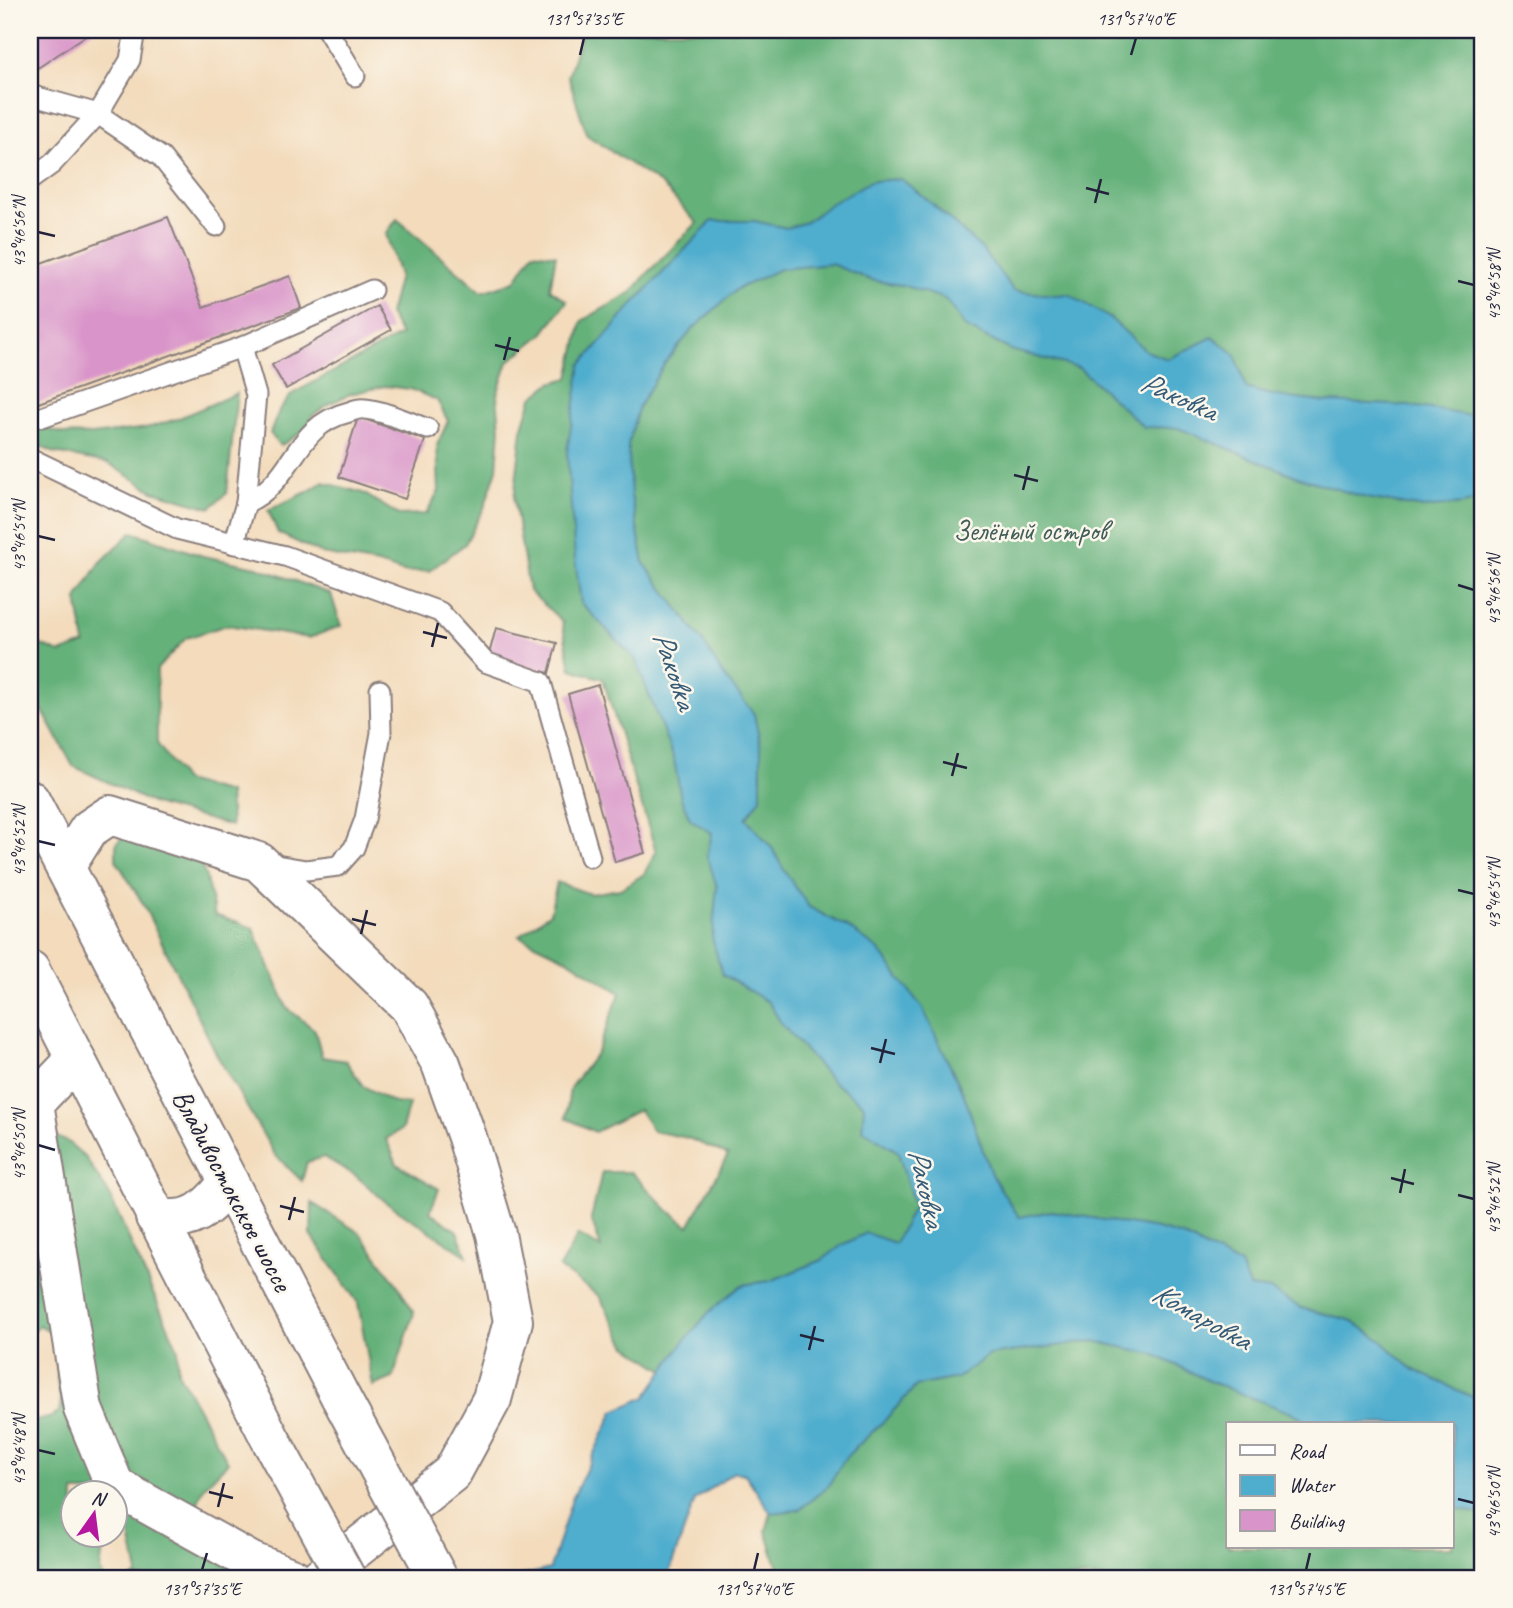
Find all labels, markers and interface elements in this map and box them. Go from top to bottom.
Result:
text: 131°57'35"E [545,8,625,30]
text: 131°57'40"E [1097,8,1177,30]
text: 43°46'56"N [8,193,30,267]
text: 43°46'58"N [1483,246,1505,320]
water label: Раковка [1135,363,1226,431]
text: 43°46'54"N [8,497,30,571]
park label: Зелёный остров [953,513,1113,548]
text: 43°46'56"N [1483,551,1505,625]
water label: Раковка [644,626,707,717]
text: 43°46'52"N [8,802,30,876]
text: 43°46'54"N [1483,855,1505,929]
street label: Владивостокское шоссе [165,1083,301,1299]
text: 43°46'50"N [8,1106,30,1180]
water label: Раковка [900,1145,955,1235]
text: 43°46'52"N [1483,1160,1505,1234]
water label: Комаровка [1146,1273,1261,1360]
text: 43°46'48"N [8,1411,30,1485]
legend [1226,1422,1454,1548]
text: Road [1289,1438,1328,1464]
text: 43°46'50"N [1483,1464,1505,1538]
text: Water [1289,1472,1336,1498]
north arrow [60,1478,130,1548]
text: N [89,1485,110,1512]
text: Building [1289,1508,1346,1534]
text: 131°57'35"E [163,1578,243,1600]
text: 131°57'40"E [715,1578,795,1600]
text: 131°57'45"E [1267,1578,1347,1600]

